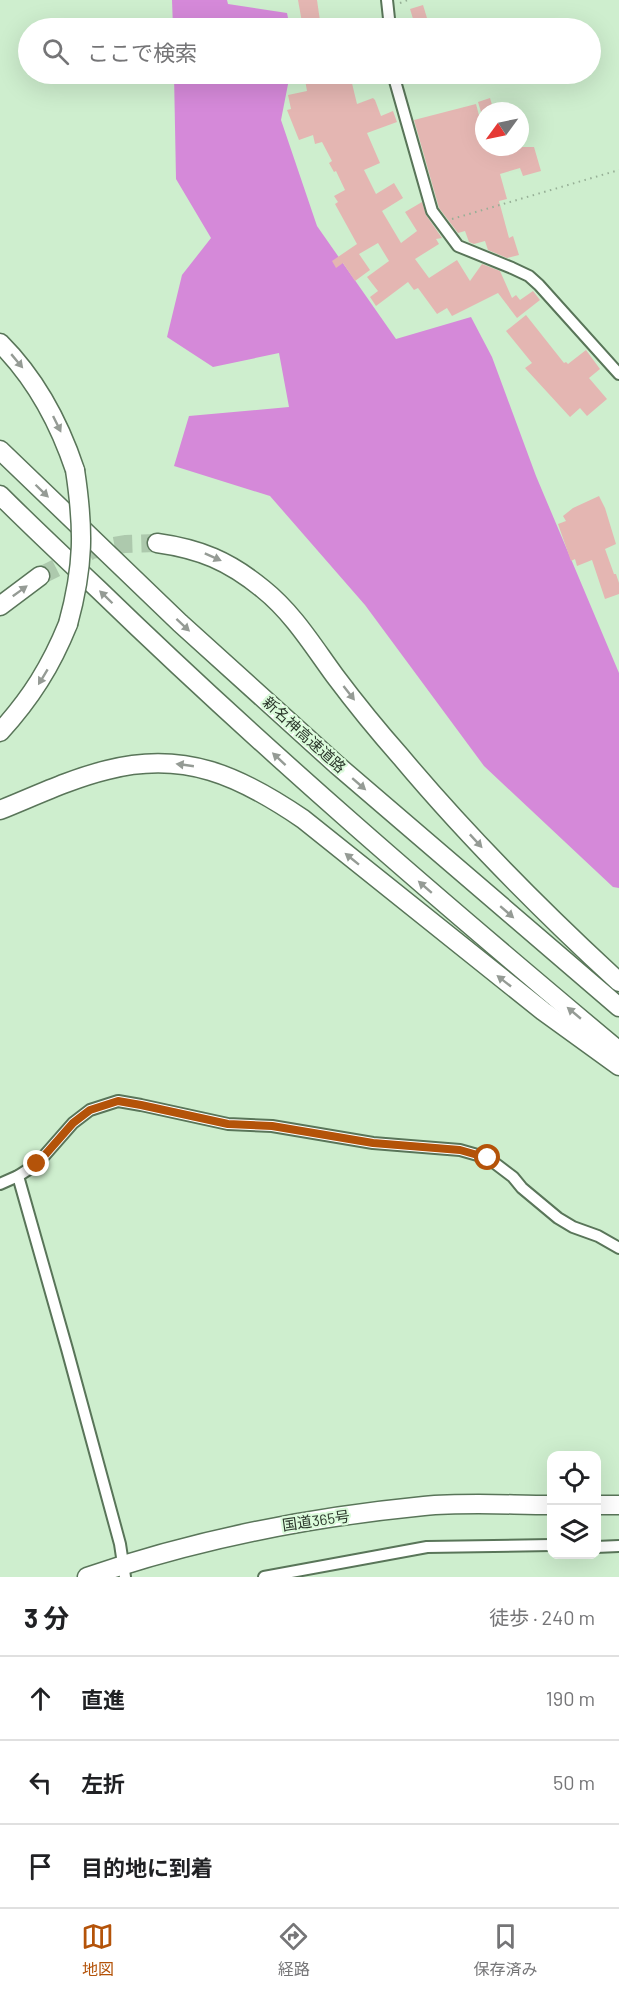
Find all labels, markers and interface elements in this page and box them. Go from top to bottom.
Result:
search box [18,18,601,84]
icon: search [39,35,72,68]
text: ここで検索 [87,39,197,65]
north arrow [475,102,529,156]
one-way arrow [11,353,24,369]
one-way arrow [53,416,62,433]
one-way arrow [34,484,49,497]
one-way arrow [205,552,223,562]
one-way arrow [12,585,27,597]
one-way arrow [98,590,113,604]
one-way arrow [176,618,190,632]
one-way arrow [38,669,49,685]
one-way arrow [343,685,355,701]
street label: 新名神高速道路 [260,692,350,776]
one-way arrow [272,753,287,766]
one-way arrow [175,760,194,769]
one-way arrow [351,777,366,790]
one-way arrow [469,833,482,848]
one-way arrow [344,853,360,866]
one-way arrow [417,881,433,894]
one-way arrow [499,905,514,918]
one-way arrow [497,975,512,987]
one-way arrow [566,1007,582,1020]
route start [474,1144,500,1170]
route end [23,1150,49,1176]
map controls [547,1451,601,1559]
button: locate [547,1451,601,1505]
button: layers [547,1505,601,1559]
street label: 国道365号 [281,1506,351,1534]
text: 3 分 [24,1602,69,1633]
text: 徒歩 · 240 m [489,1605,595,1629]
icon: ahead [24,1682,57,1715]
text: 直進 [81,1686,125,1712]
text: 190 m [546,1686,595,1710]
icon: left [24,1766,57,1799]
text: 左折 [81,1770,125,1796]
text: 50 m [553,1770,595,1794]
icon: arrive [24,1850,57,1883]
text: 目的地に到着 [81,1854,213,1880]
tab: 地図 [81,1920,114,1980]
tab: 経路 [277,1920,310,1980]
tab: 保存済み [473,1920,537,1980]

